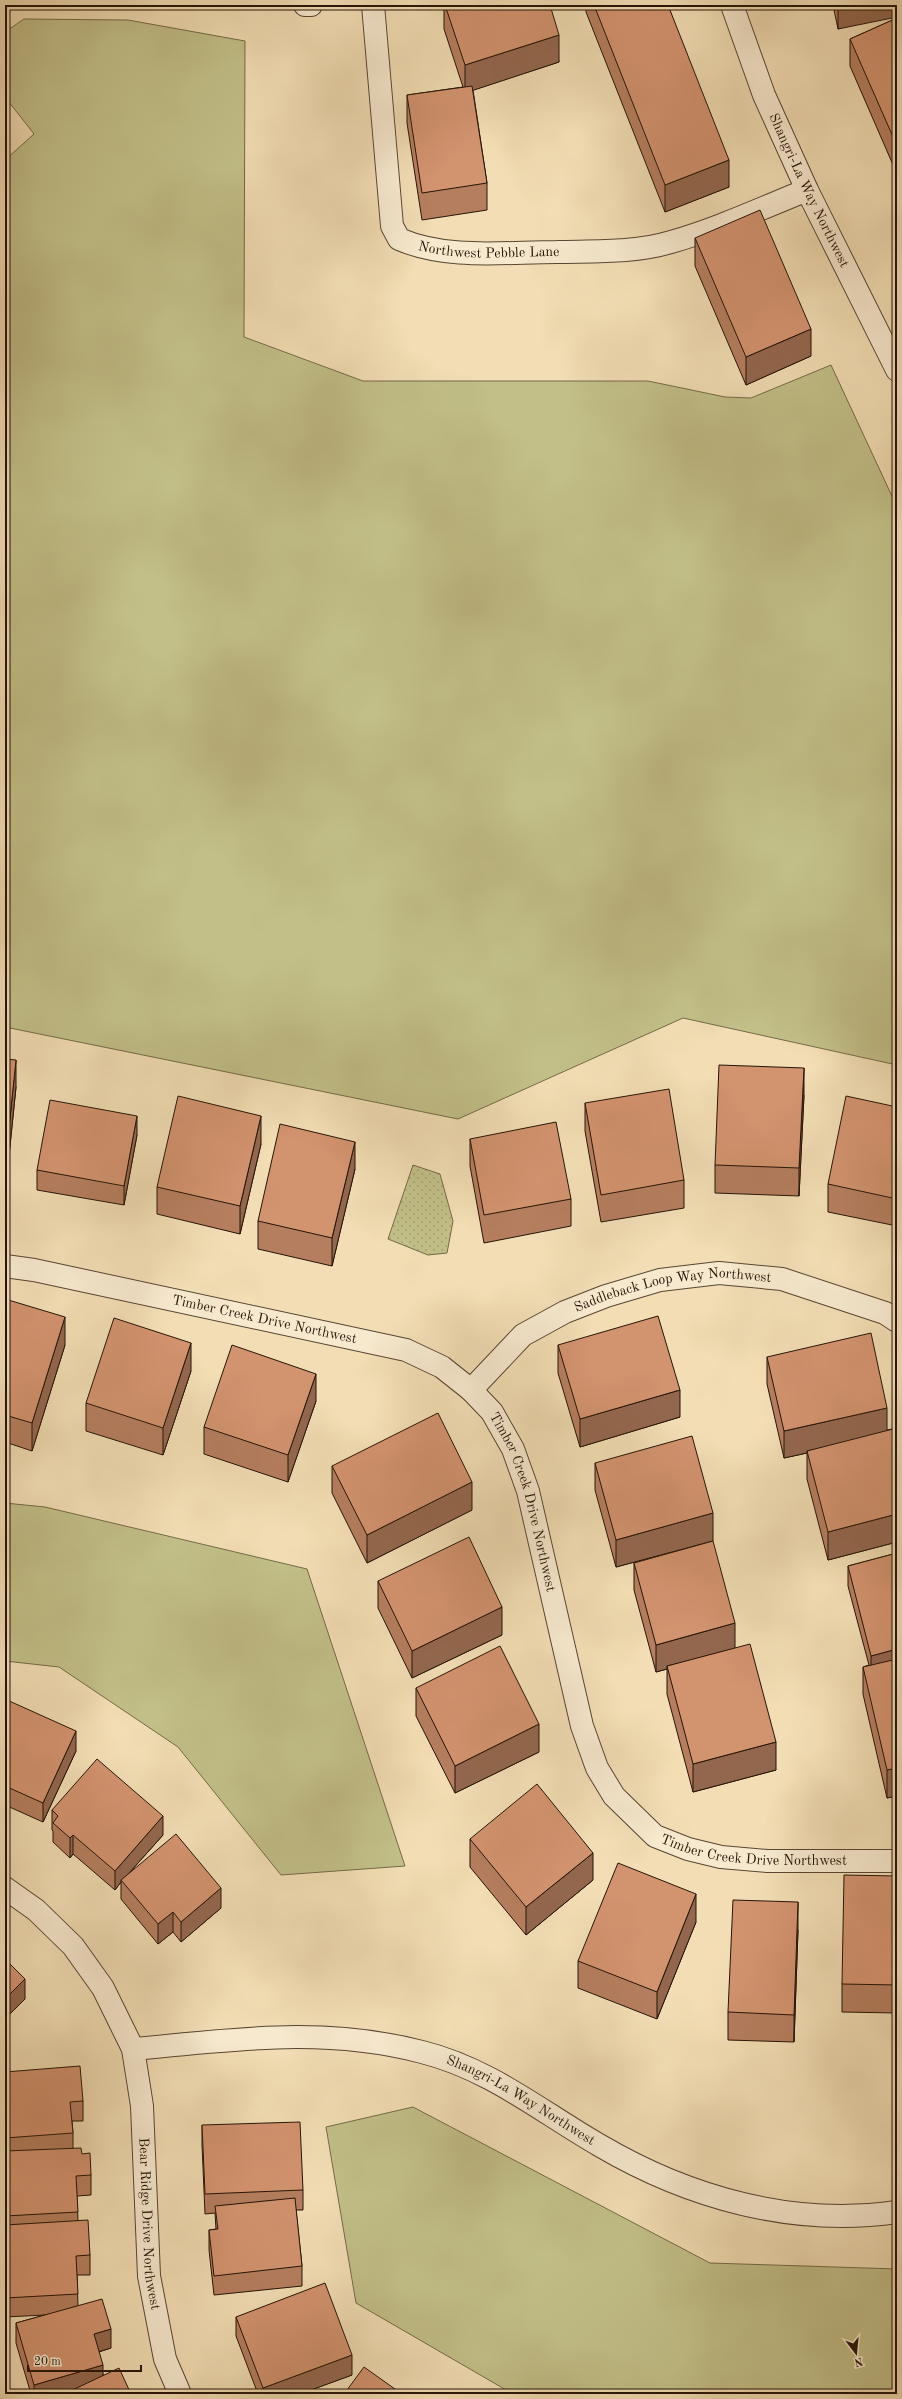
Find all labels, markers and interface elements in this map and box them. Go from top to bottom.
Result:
street label: Shangri-La Way Northwest [766,111,852,270]
street label: Northwest Pebble Lane [417,239,559,261]
street label: Saddleback Loop Way Northwest [572,1266,772,1315]
street label: Timber Creek Drive Northwest [171,1293,358,1346]
street label: Timber Creek Drive Northwest [487,1410,558,1593]
street label: Timber Creek Drive Northwest [659,1832,847,1868]
street label: Shangri-La Way Northwest [444,2053,597,2148]
street label: Bear Ridge Drive Northwest [136,2137,162,2311]
north arrow [836,2333,876,2373]
scale bar [28,2347,141,2373]
text: N [852,2355,864,2368]
text: 20 m [34,2356,61,2368]

